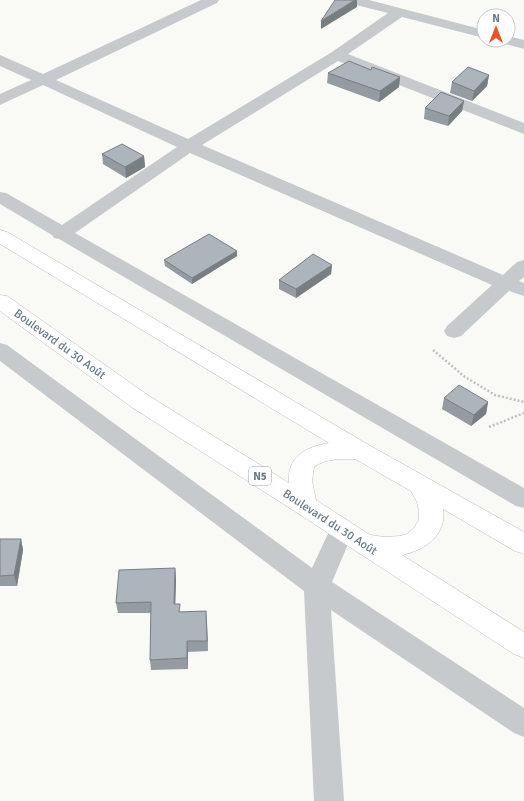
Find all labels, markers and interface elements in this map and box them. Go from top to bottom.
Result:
north arrow [476,8,516,48]
text: N [492,12,500,25]
street label: Boulevard du 30 Août [11,306,108,383]
road number: N5 [249,467,271,485]
street label: Boulevard du 30 Août [280,486,380,559]

